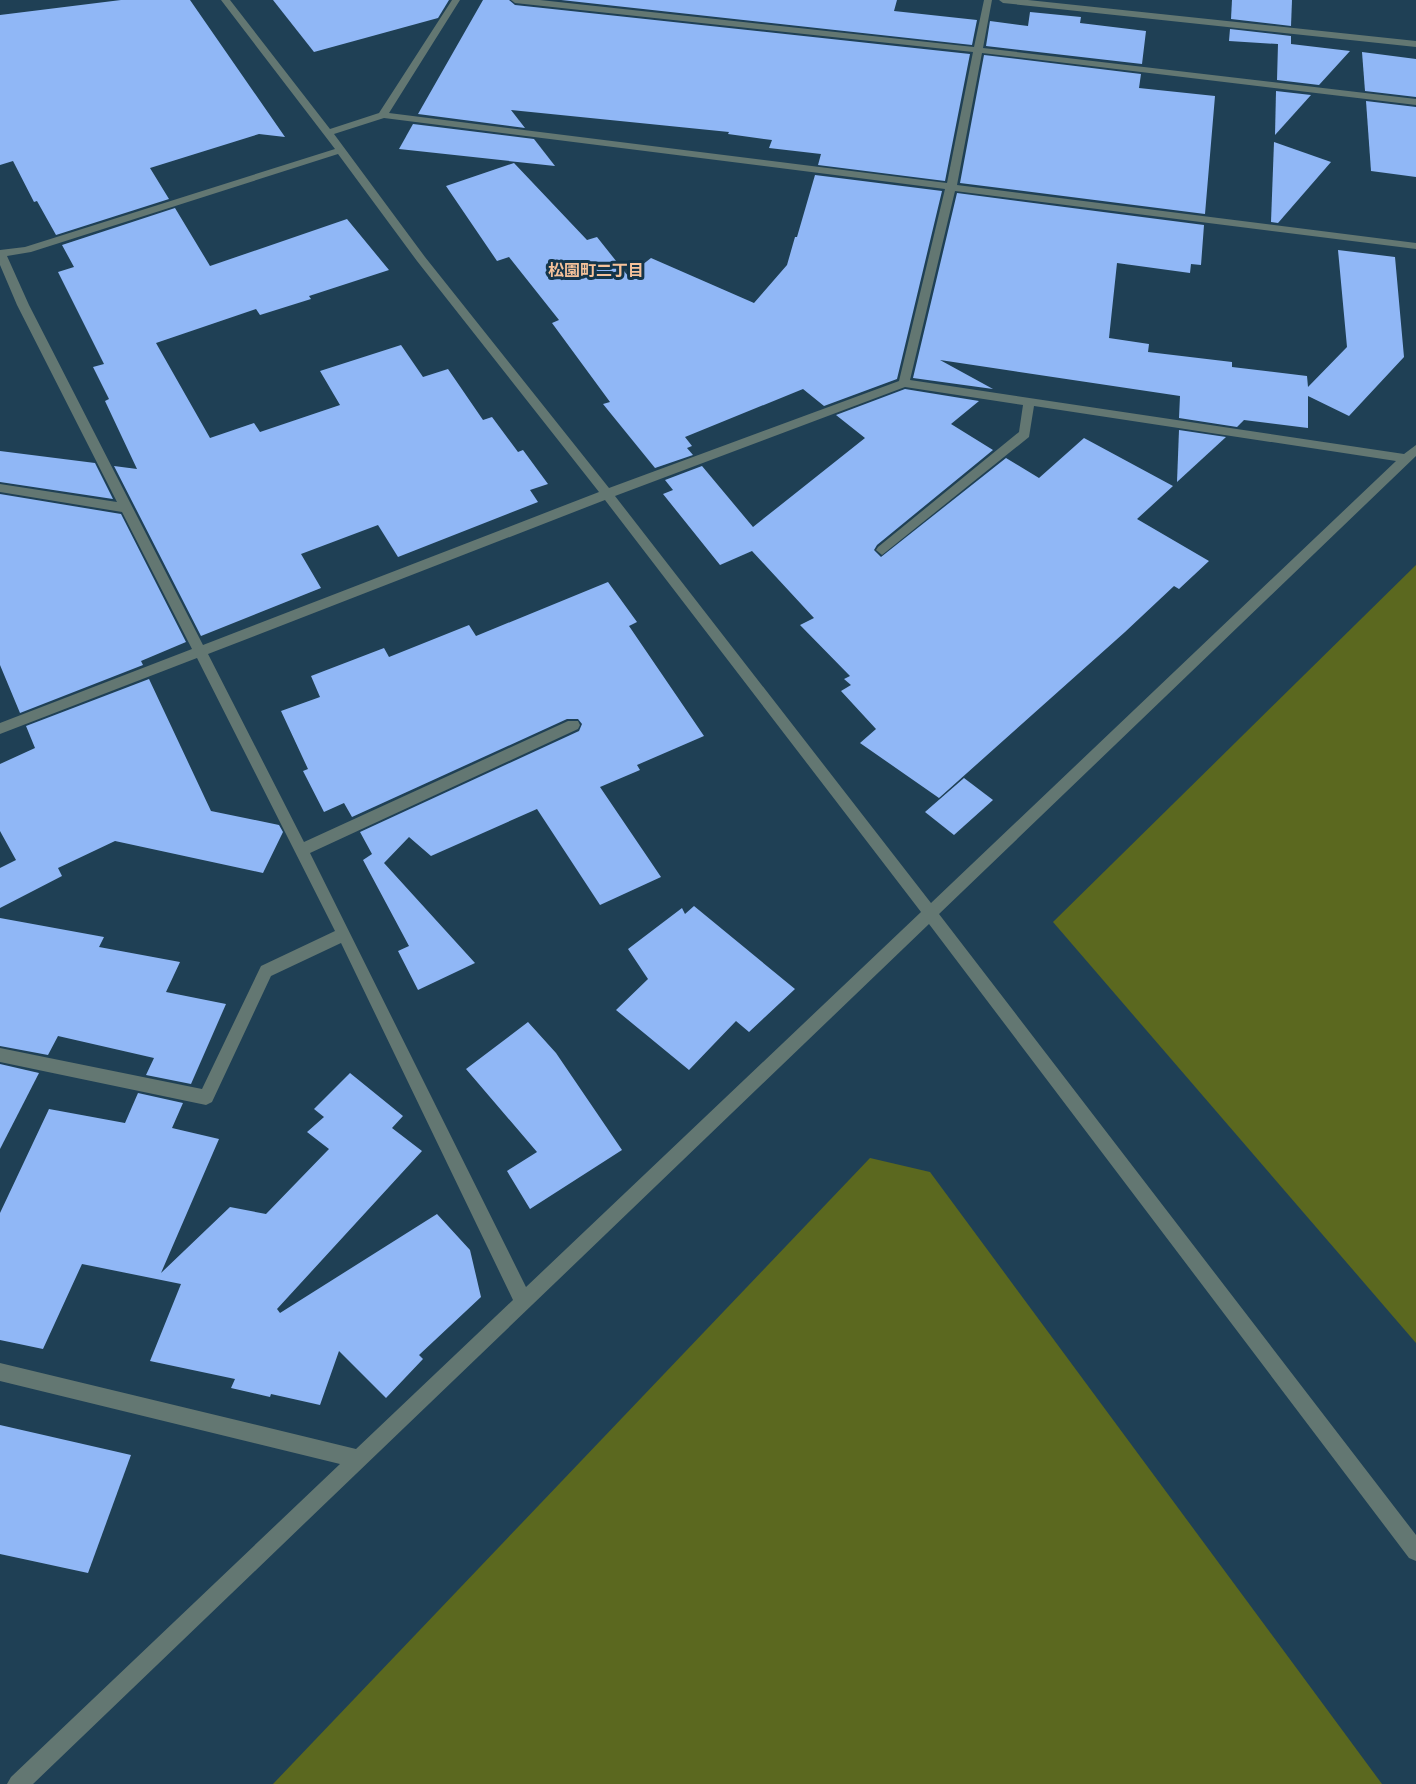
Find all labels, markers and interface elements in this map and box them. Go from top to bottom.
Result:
district label: 松園町二丁目 [548,259,644,281]

